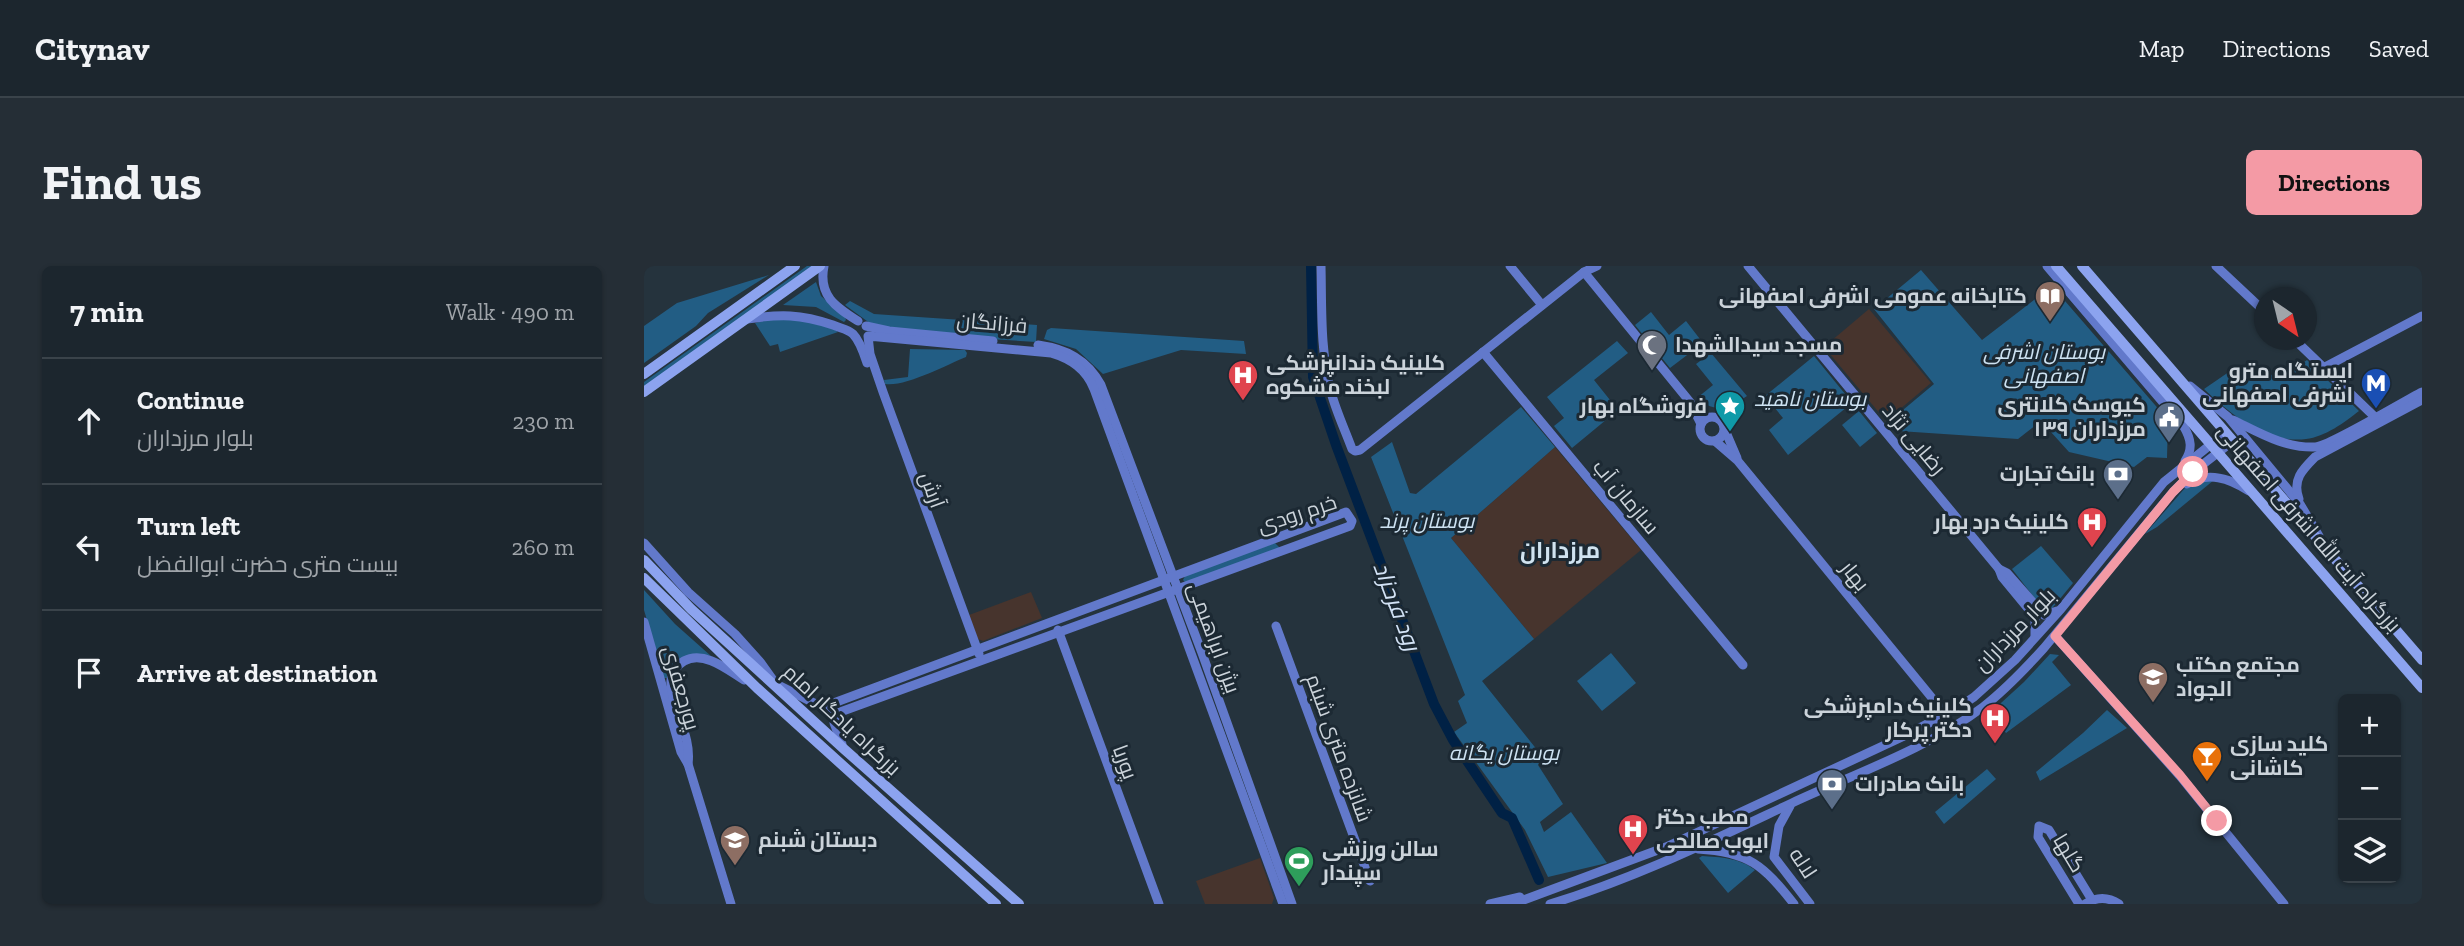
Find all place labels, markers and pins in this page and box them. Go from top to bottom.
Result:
library icon: کتابخانه عمومی اشرفی اصفهانی [2033,279,2067,323]
place label: کتابخانه عمومی اشرفی اصفهانی [1719,283,2027,309]
mosque icon: مسجد سیدالشهدا [1635,328,1669,372]
place label: مسجد سیدالشهدا [1675,332,1842,358]
place label: کلینیک دندانپزشکی لبخند مشکوه [1266,350,1445,400]
hospital icon: کلینیک دندانپزشکی لبخند مشکوه [1226,358,1260,402]
place label: ایستگاه مترو اشرفی اصفهانی [2202,358,2353,408]
metro station icon: ایستگاه مترو اشرفی اصفهانی [2359,366,2393,410]
place icon: فروشگاه بهار [1713,389,1747,433]
place label: کیوسک کلانتری ۱۳۹ مرزداران [1998,392,2146,441]
place label: فروشگاه بهار [1579,393,1707,419]
public building icon: کیوسک کلانتری ۱۳۹ مرزداران [2152,400,2186,444]
bank icon: بانک تجارت [2101,457,2135,501]
place label: بانک تجارت [2000,461,2095,486]
hospital icon: کلینیک درد بهار [2075,505,2109,549]
place label: کلینیک درد بهار [1933,509,2069,535]
place label: مجتمع مکتب الجواد [2176,652,2300,702]
school or university icon: مجتمع مکتب الجواد [2136,660,2170,704]
place label: کلینیک دامپزشکی دکتر پرکار [1804,693,1972,745]
hospital icon: کلینیک دامپزشکی دکتر پرکار [1978,701,2012,745]
place label: کلید سازی کاشانی [2230,731,2328,780]
bar icon: کلید سازی کاشانی [2190,739,2224,783]
bank icon: بانک صادرات [1815,767,1849,811]
place label: بانک صادرات [1855,771,1964,796]
place label: مطب دکتر ایوب صالحی [1655,804,1769,854]
hospital icon: مطب دکتر ایوب صالحی [1616,812,1650,856]
school or university icon: دبستان شبنم [718,823,752,867]
place label: دبستان شبنم [758,827,878,854]
place label: سالن ورزشی سپندار [1321,836,1439,887]
sports icon: سالن ورزشی سپندار [1282,844,1316,888]

